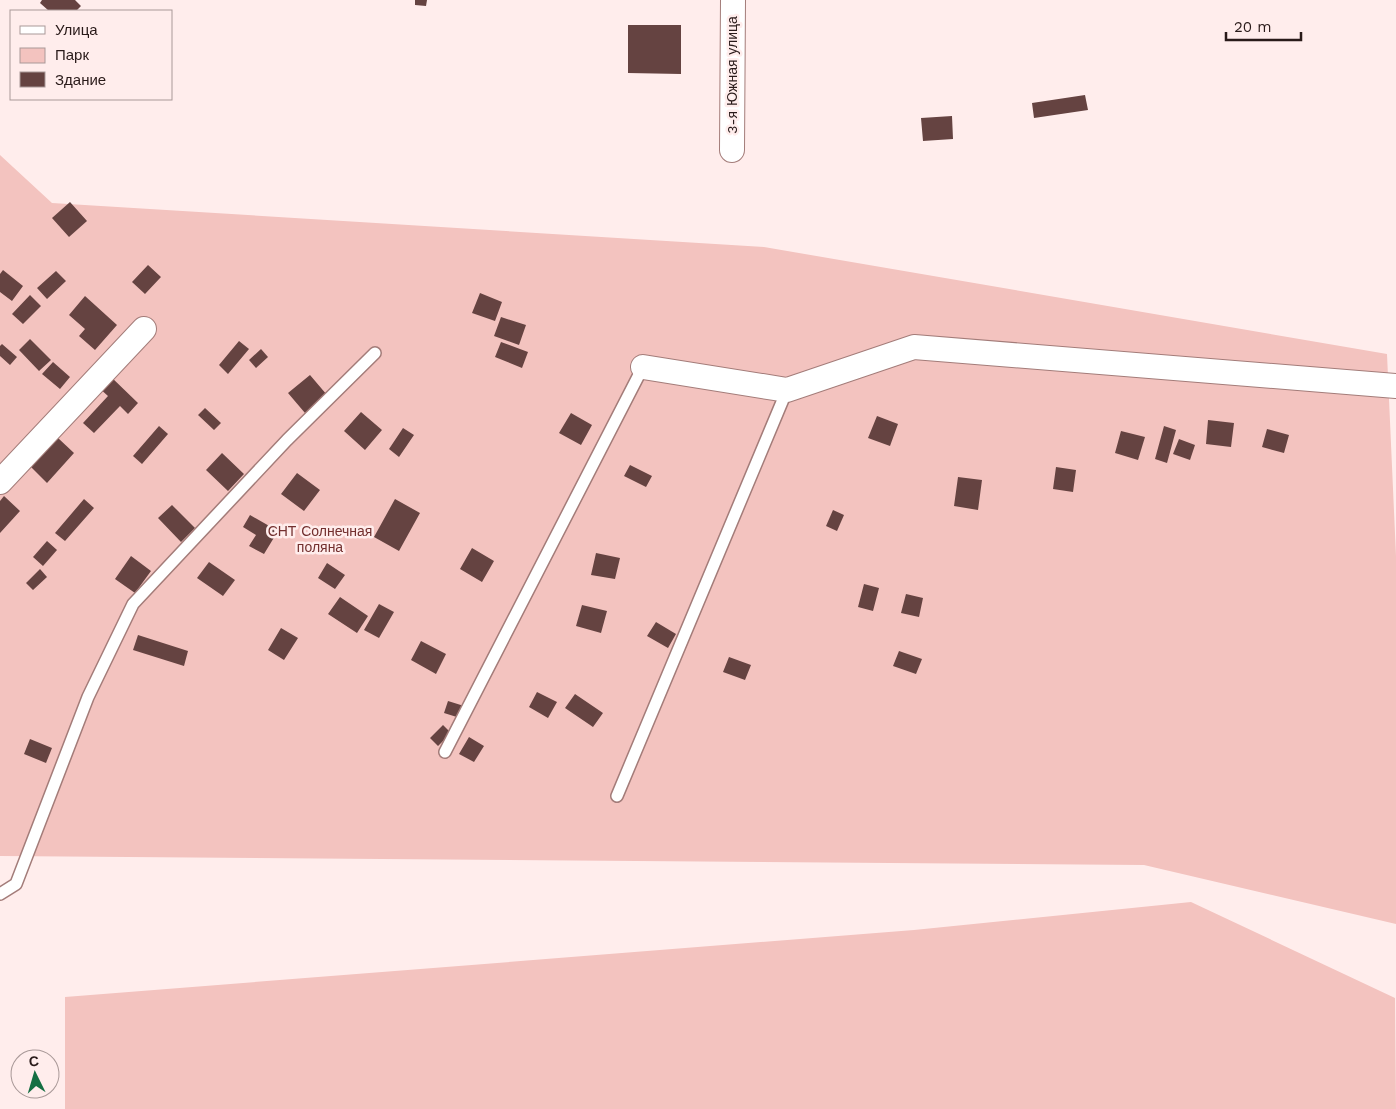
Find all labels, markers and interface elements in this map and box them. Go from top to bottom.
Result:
legend [10,10,172,100]
scale bar [1226,10,1301,42]
street label: 3-я Южная улица [724,16,740,134]
text: 20 m [1234,18,1272,36]
text: Улица [55,21,98,39]
text: Парк [55,46,89,64]
text: Здание [55,71,106,89]
park label: СНТ Солнечная поляна [268,523,372,555]
north arrow [10,1049,60,1099]
text: С [28,1053,40,1069]

